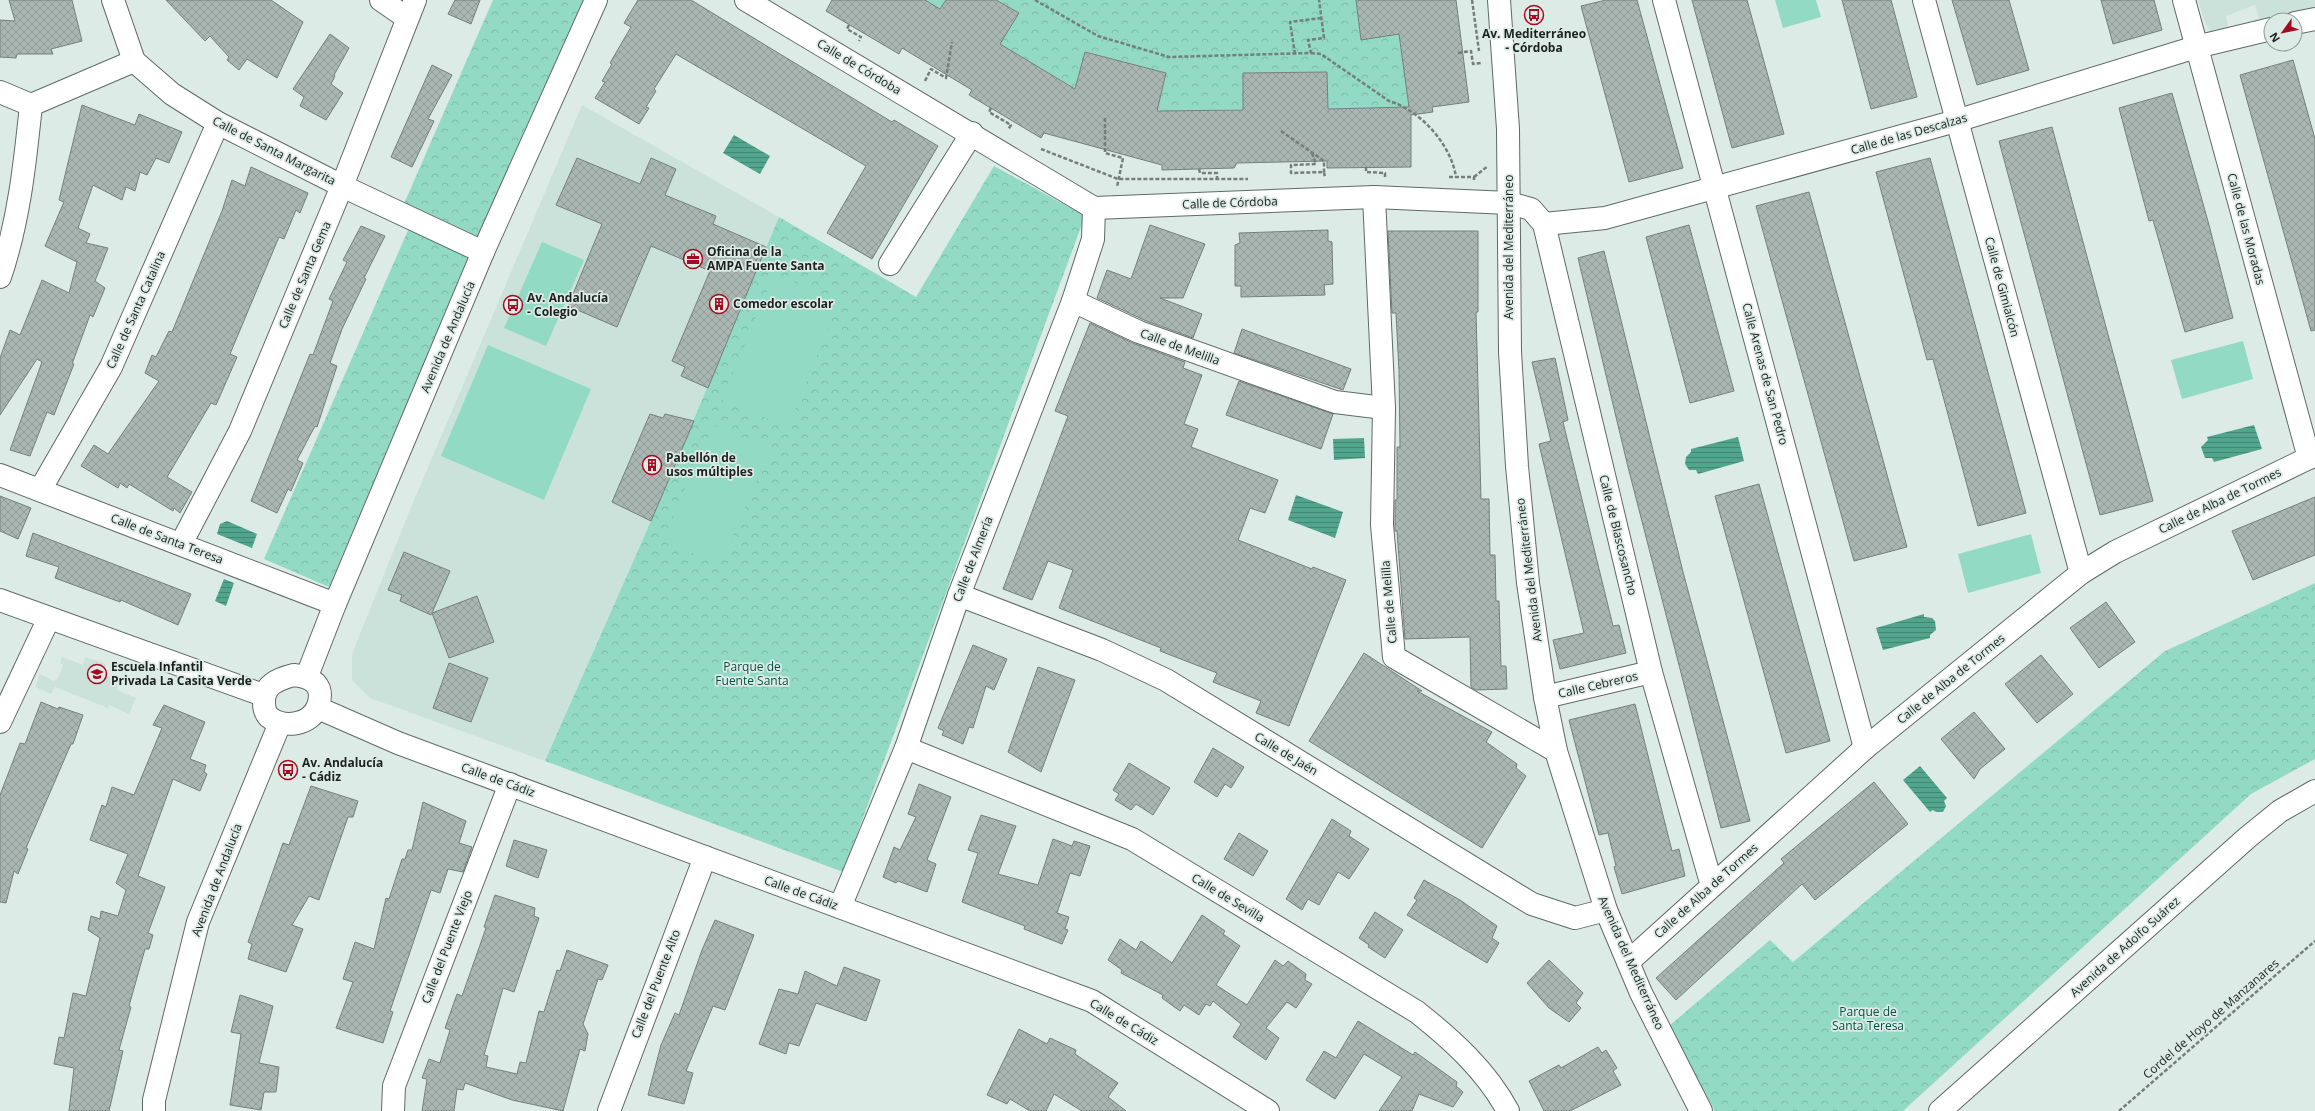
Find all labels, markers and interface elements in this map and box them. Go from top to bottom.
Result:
bus stop icon: Av. Mediterráneo - Córdoba [1523,4,1545,26]
north arrow [2263,12,2303,52]
place label: Av. Mediterráneo - Córdoba [1482,25,1586,56]
text: N [2265,30,2283,46]
street label: Calle de Córdoba [814,35,905,98]
street label: Calle de las Descalzas [1849,109,1969,158]
street label: Calle de Santa Margarita [210,112,339,189]
street label: Calle de las Moradas [2223,171,2270,287]
street label: Avenida del Mediterráneo [1500,175,1517,319]
street label: Calle de Córdoba [1182,192,1278,213]
street label: Calle de Santa Gema [274,218,335,331]
street label: Calle de Gimialcón [1981,235,2024,339]
place label: Oficina de la AMPA Fuente Santa [707,243,825,274]
street label: Calle de Santa Catalina [102,248,169,371]
office icon: Oficina de la AMPA Fuente Santa [682,248,704,270]
street label: Avenida de Andalucía [416,278,479,395]
place label: Av. Andalucía - Colegio [527,289,608,320]
building icon: Comedor escolar [708,293,730,315]
bus stop icon: Av. Andalucía - Colegio [502,294,524,316]
place label: Comedor escolar [733,295,834,312]
street label: Calle Arenas de San Pedro [1738,301,1793,447]
street label: Calle de Melilla [1138,324,1222,369]
place label: Pabellón de usos múltiples [666,449,753,480]
building icon: Pabellón de usos múltiples [641,454,663,476]
street label: Calle de Alba de Tormes [2156,463,2284,538]
street label: Calle de Blascosancho [1595,473,1642,597]
street label: Avenida del Mediterráneo [1511,497,1546,643]
street label: Calle de Santa Teresa [108,509,226,568]
street label: Calle de Almería [948,514,997,604]
street label: Calle de Melilla [1376,560,1401,644]
street label: Calle de Alba de Tormes [1893,629,2009,728]
place label: Escuela Infantil Privada La Casita Verde [111,658,252,689]
park label: Parque de Fuente Santa [715,658,789,689]
school or university icon: Escuela Infantil Privada La Casita Verde [86,663,108,685]
street label: Calle Cebreros [1556,667,1640,702]
street label: Calle de Jaén [1251,728,1321,779]
place label: Av. Andalucía - Cádiz [302,754,383,785]
street label: Calle de Cádiz [459,758,538,801]
bus stop icon: Av. Andalucía - Cádiz [277,759,299,781]
street label: Avenida de Andalucía [187,821,246,939]
street label: Calle de Alba de Tormes [1650,839,1762,942]
street label: Calle de Sevilla [1189,869,1268,926]
street label: Calle de Cádiz [762,871,841,914]
street label: Calle del Puente Viejo [417,888,476,1006]
street label: Avenida de Adolfo Suárez [2066,892,2184,1001]
street label: Avenida del Mediterráneo [1594,893,1669,1032]
street label: Calle del Puente Alto [627,927,684,1041]
street label: Cordel de Hoyo de Manzanares [2139,955,2283,1083]
street label: Calle de Cádiz [1087,994,1162,1049]
park label: Parque de Santa Teresa [1832,1003,1904,1034]

